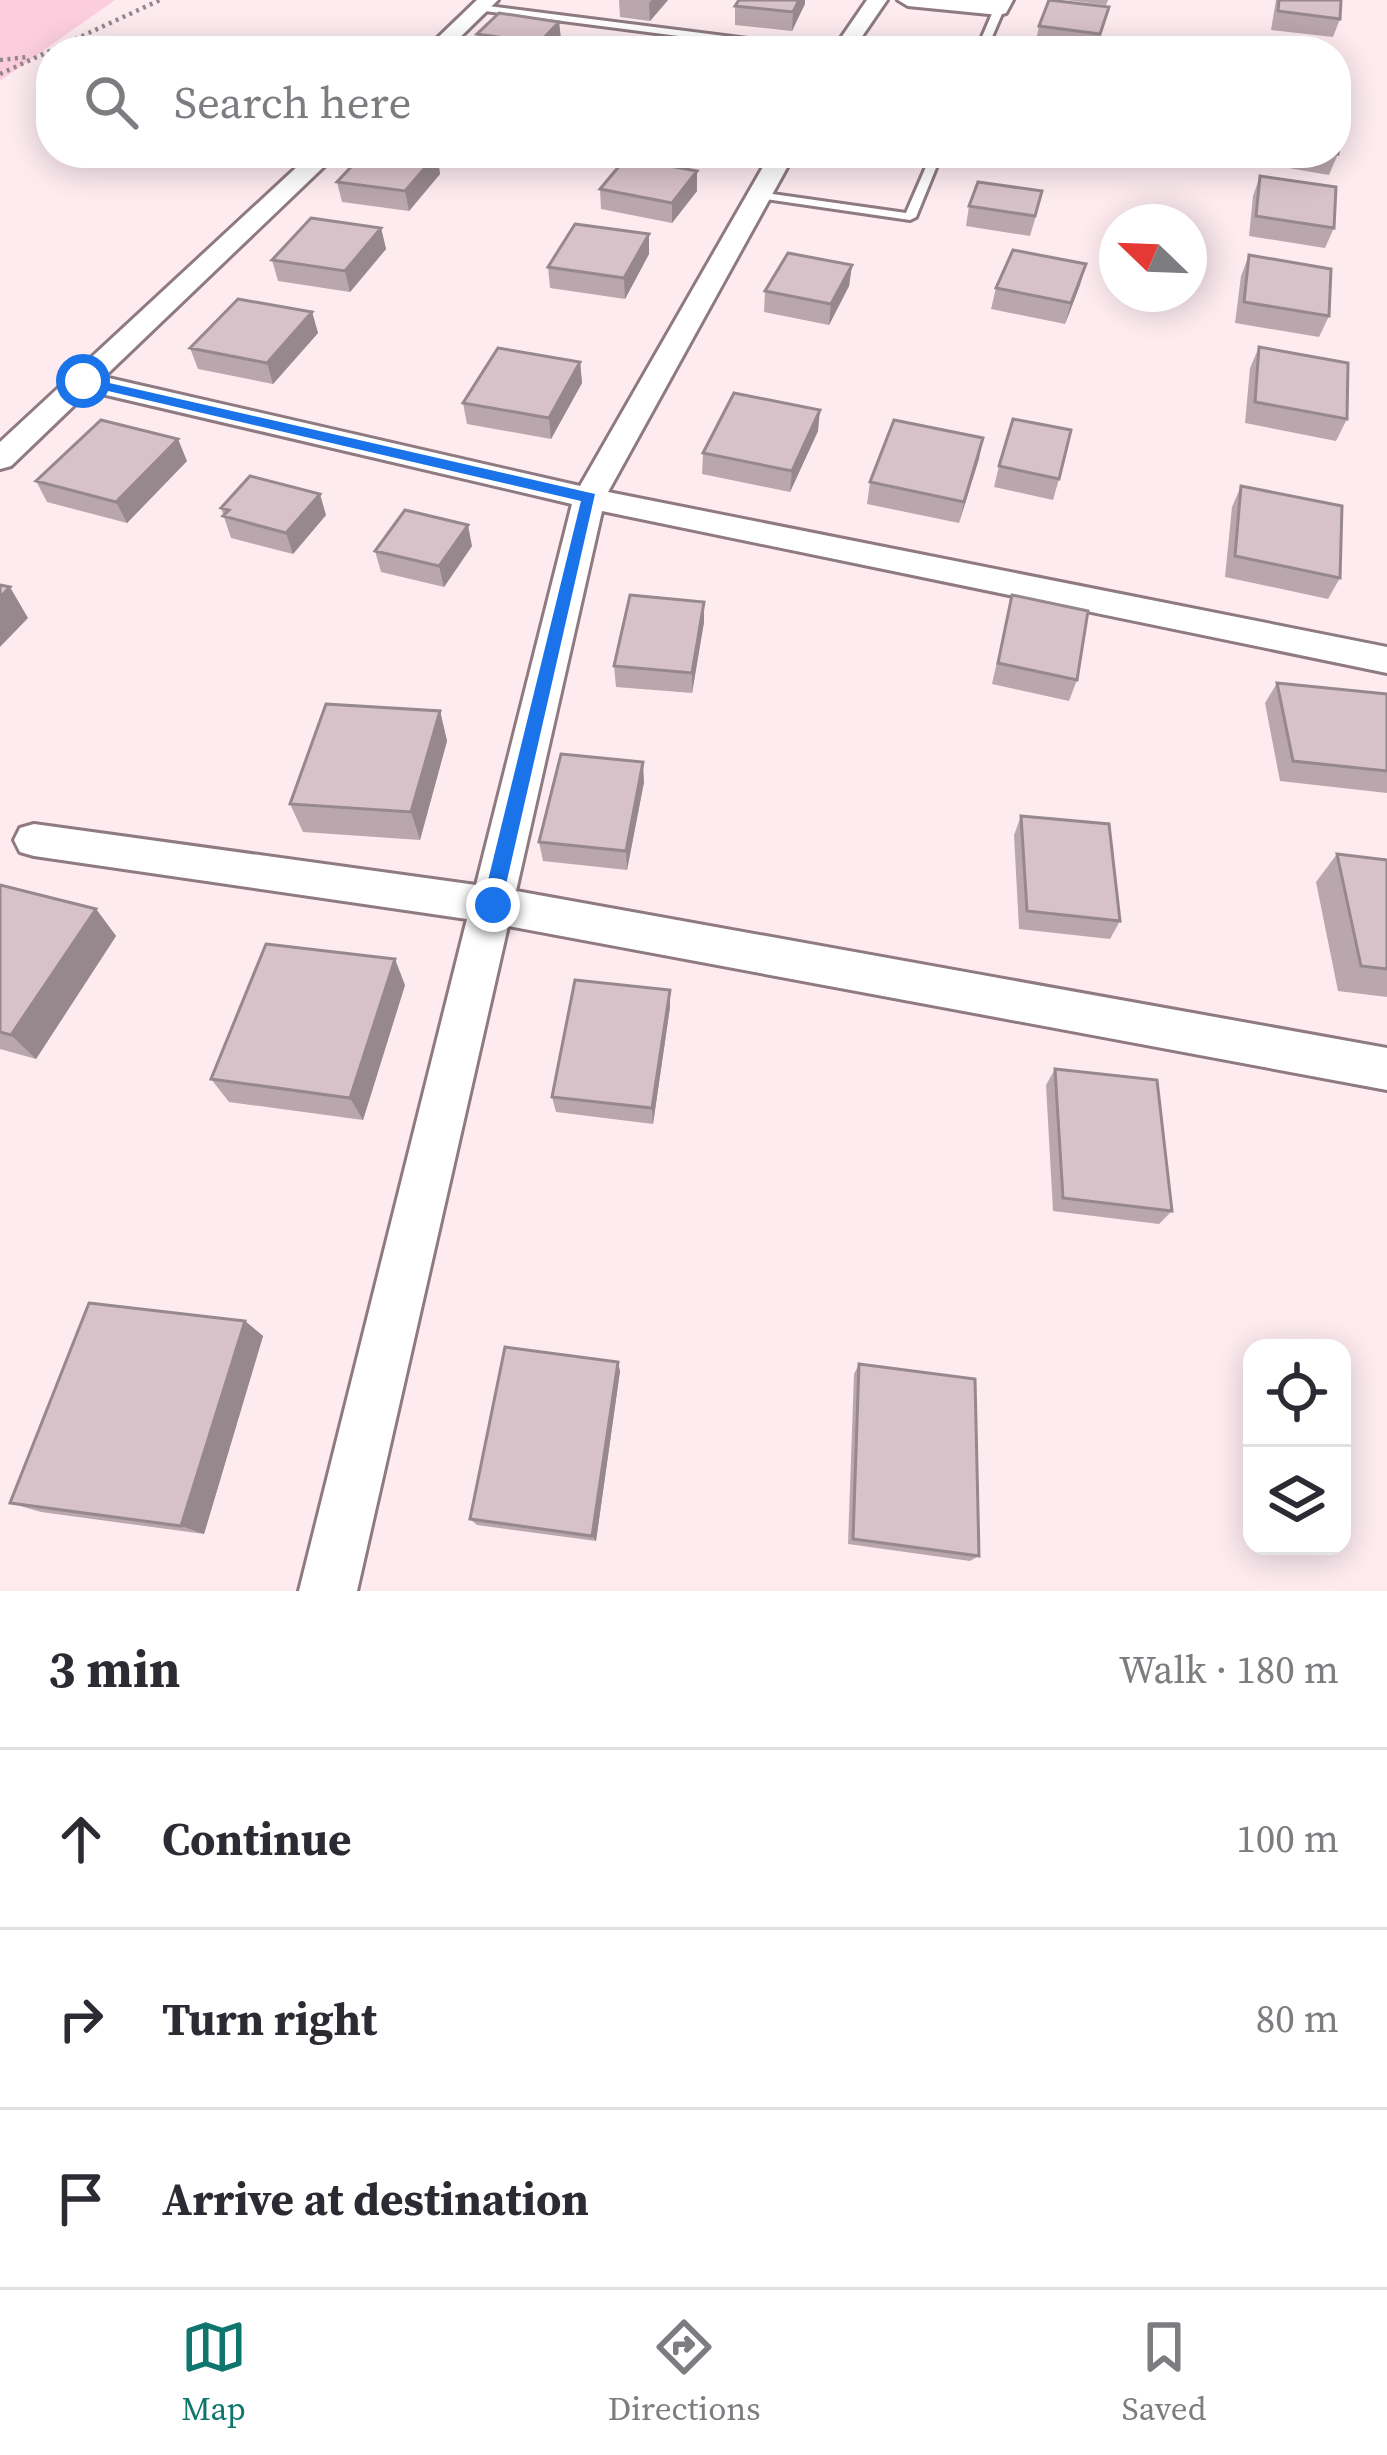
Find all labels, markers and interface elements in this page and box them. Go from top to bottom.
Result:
search box [36,36,1351,168]
icon: search [78,69,144,135]
text: Search here [174,71,411,133]
north arrow [1099,204,1207,312]
route start [56,354,110,408]
route end [466,878,520,932]
map controls [1243,1339,1351,1555]
button: locate [1243,1339,1351,1447]
button: layers [1243,1447,1351,1555]
text: 3 min [48,1634,180,1704]
text: Walk · 180 m [1119,1643,1339,1696]
icon: ahead [48,1806,114,1872]
text: Continue [162,1808,351,1870]
text: 100 m [1236,1812,1339,1865]
icon: right [48,1986,114,2052]
text: Turn right [162,1988,377,2050]
text: 80 m [1256,1992,1339,2045]
icon: arrive [48,2166,114,2232]
text: Arrive at destination [162,2168,589,2230]
tab: Map [181,2314,247,2431]
tab: Directions [608,2314,761,2431]
tab: Saved [1122,2314,1206,2431]

